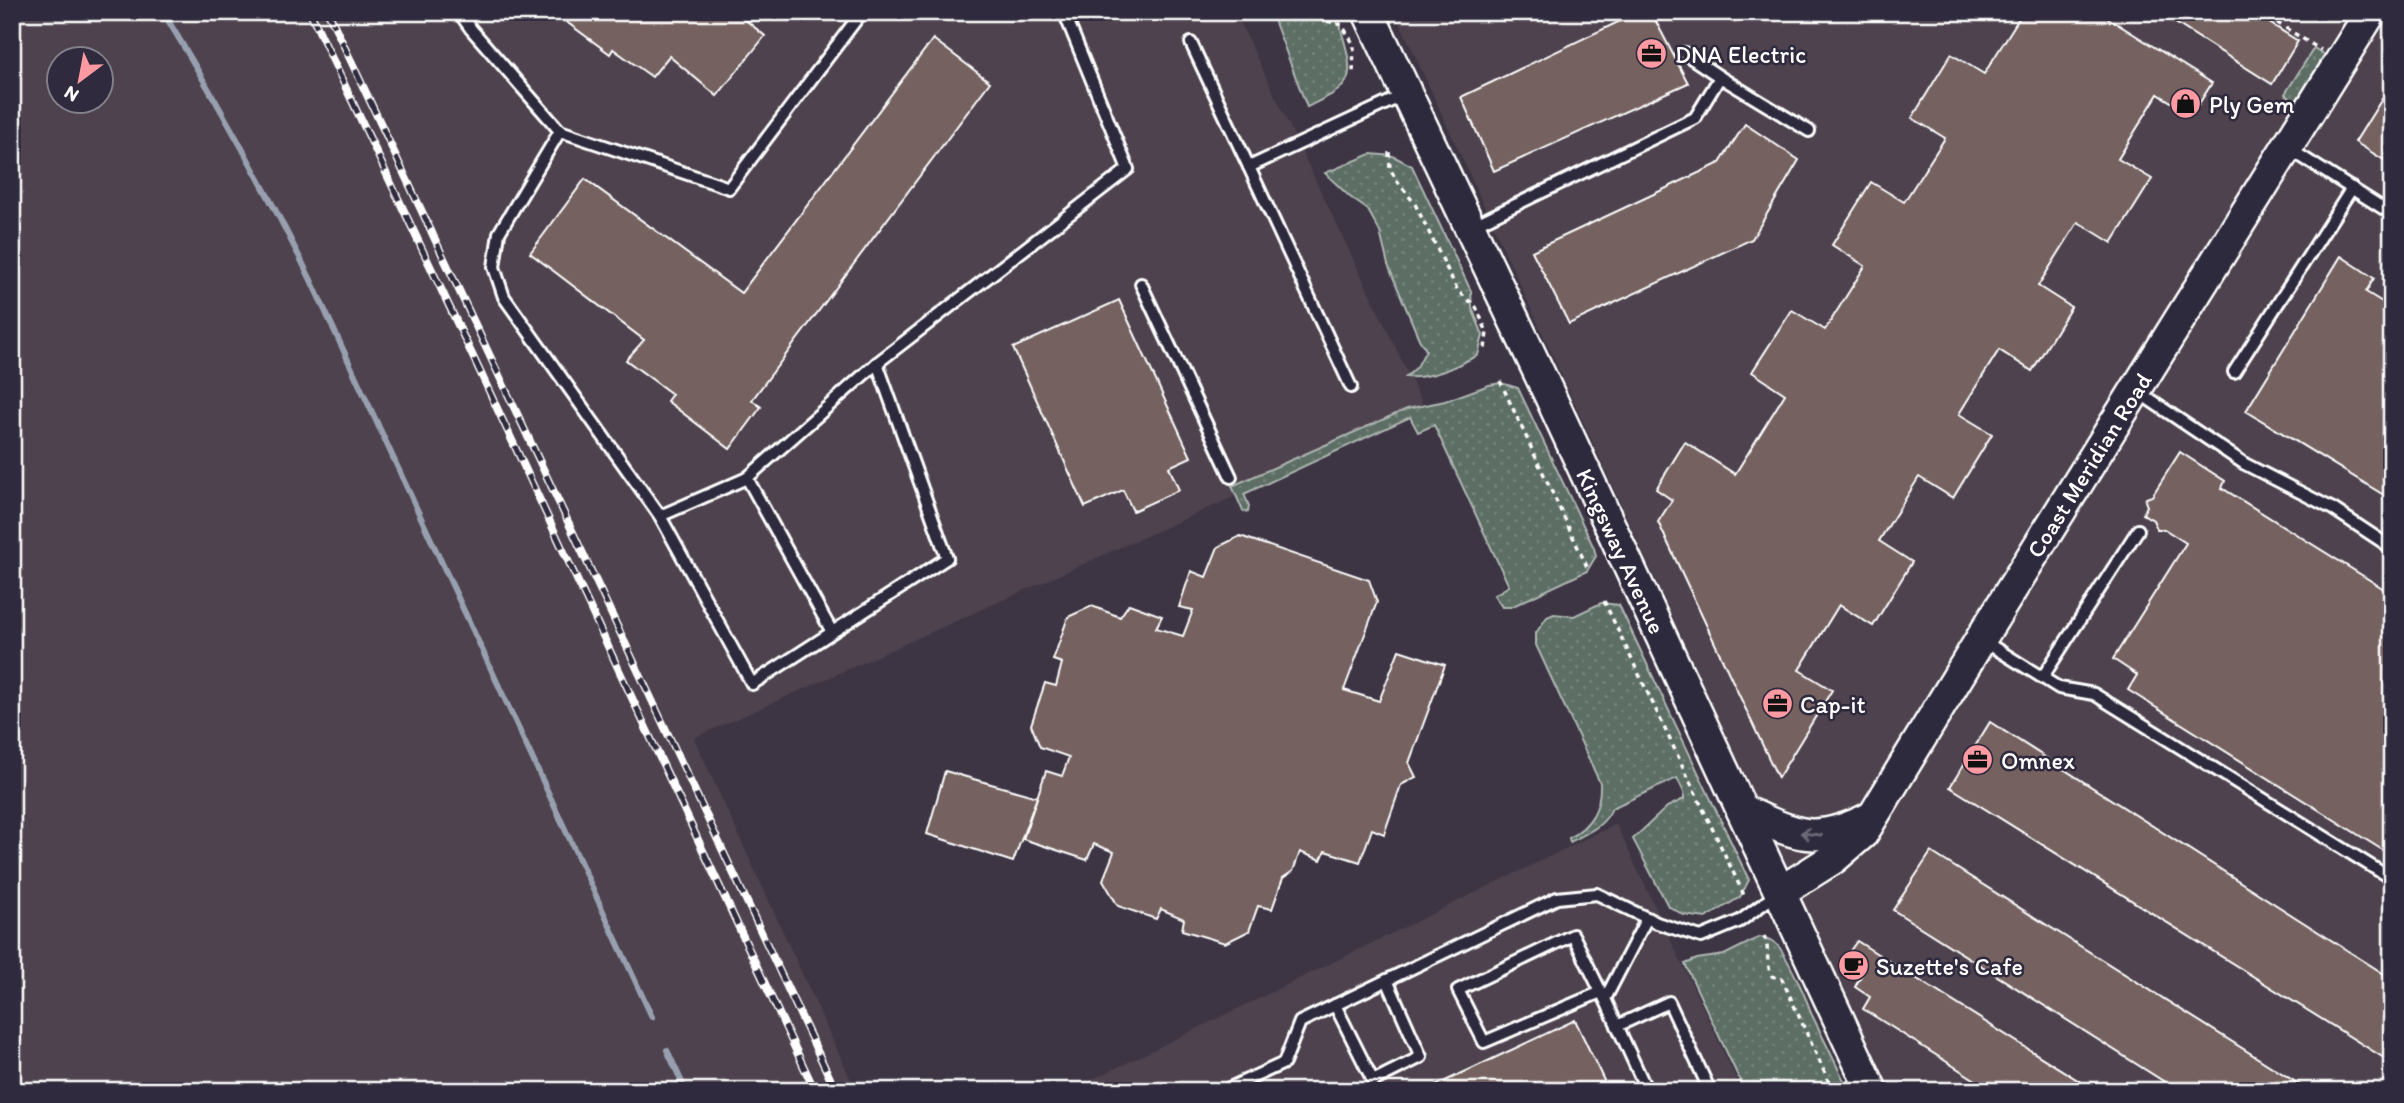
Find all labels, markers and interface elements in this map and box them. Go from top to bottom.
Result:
office icon: DNA Electric [1635,37,1669,71]
place label: DNA Electric [1675,40,1806,69]
north arrow [46,46,116,116]
text: N [60,81,83,107]
shop icon: Ply Gem [2169,87,2203,121]
place label: Ply Gem [2209,90,2294,119]
street label: Coast Meridian Road [2020,367,2158,563]
street label: Kingsway Avenue [1570,464,1672,638]
office icon: Cap-it [1760,687,1794,721]
place label: Cap-it [1800,690,1865,719]
office icon: Omnex [1961,743,1995,777]
place label: Omnex [2001,746,2075,775]
one-way arrow [1800,827,1823,840]
cafe icon: Suzette's Cafe [1836,949,1870,983]
place label: Suzette's Cafe [1876,952,2023,981]

